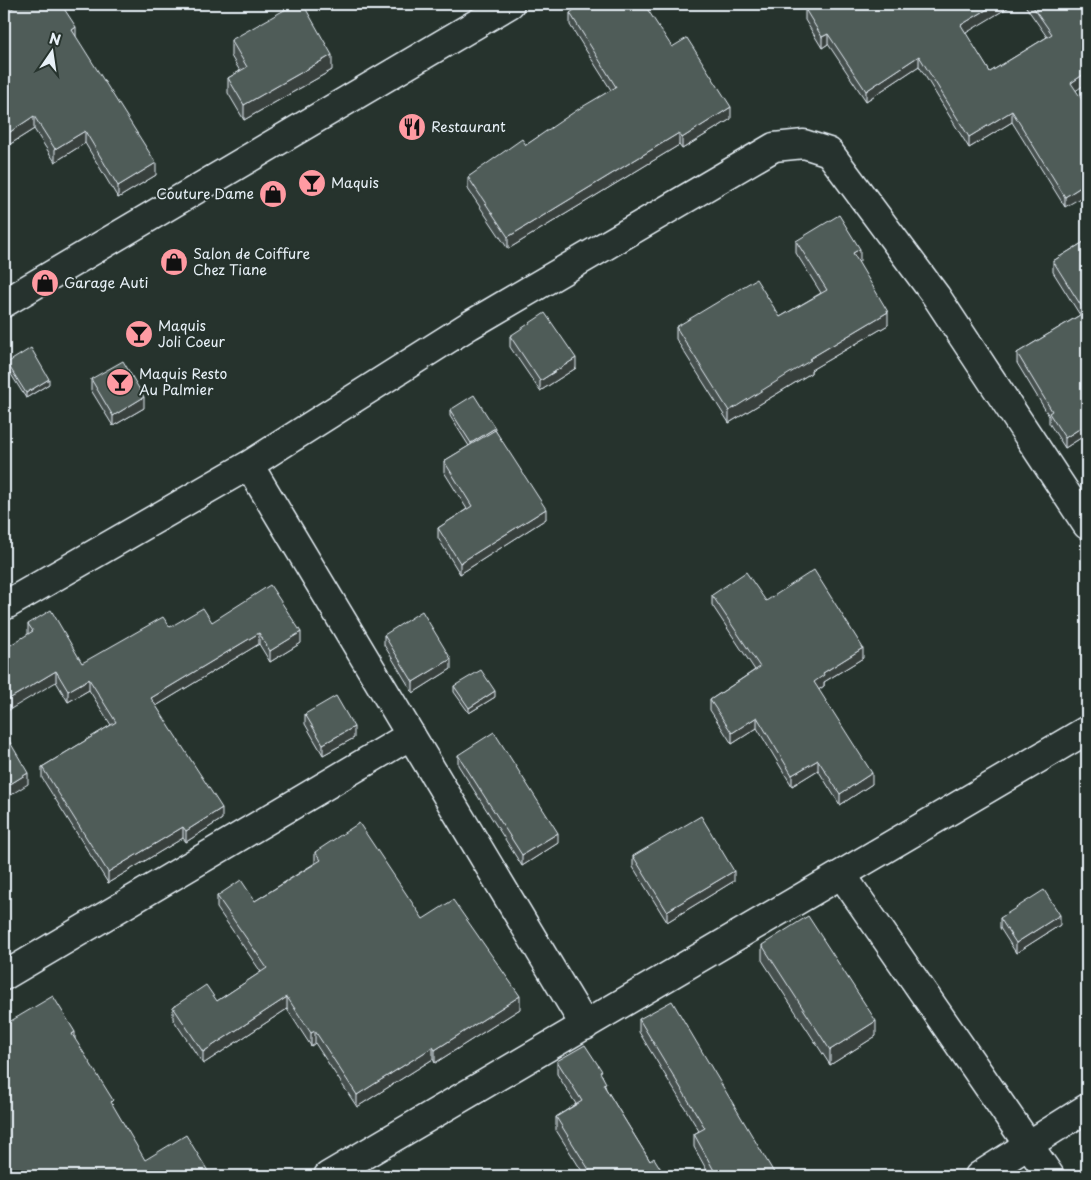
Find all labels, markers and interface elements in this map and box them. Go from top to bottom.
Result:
text: N [47,27,63,50]
north arrow [28,28,78,78]
restaurant icon: Restaurant [397,112,427,142]
place label: Restaurant [431,116,506,137]
bar icon: Maquis [297,168,327,198]
place label: Maquis [331,172,379,193]
shop icon: Couture Dame [258,179,288,209]
place label: Couture Dame [156,183,254,204]
place label: Salon de Coiffure Chez Tiane [193,243,311,280]
shop icon: Salon de Coiffure Chez Tiane [159,247,189,277]
shop icon: Garage Auti [30,268,60,298]
place label: Garage Auti [64,272,148,293]
place label: Maquis Joli Coeur [158,315,225,352]
bar icon: Maquis Joli Coeur [124,319,154,349]
place label: Maquis Resto Au Palmier [139,363,227,400]
bar icon: Maquis Resto Au Palmier [105,367,135,397]

